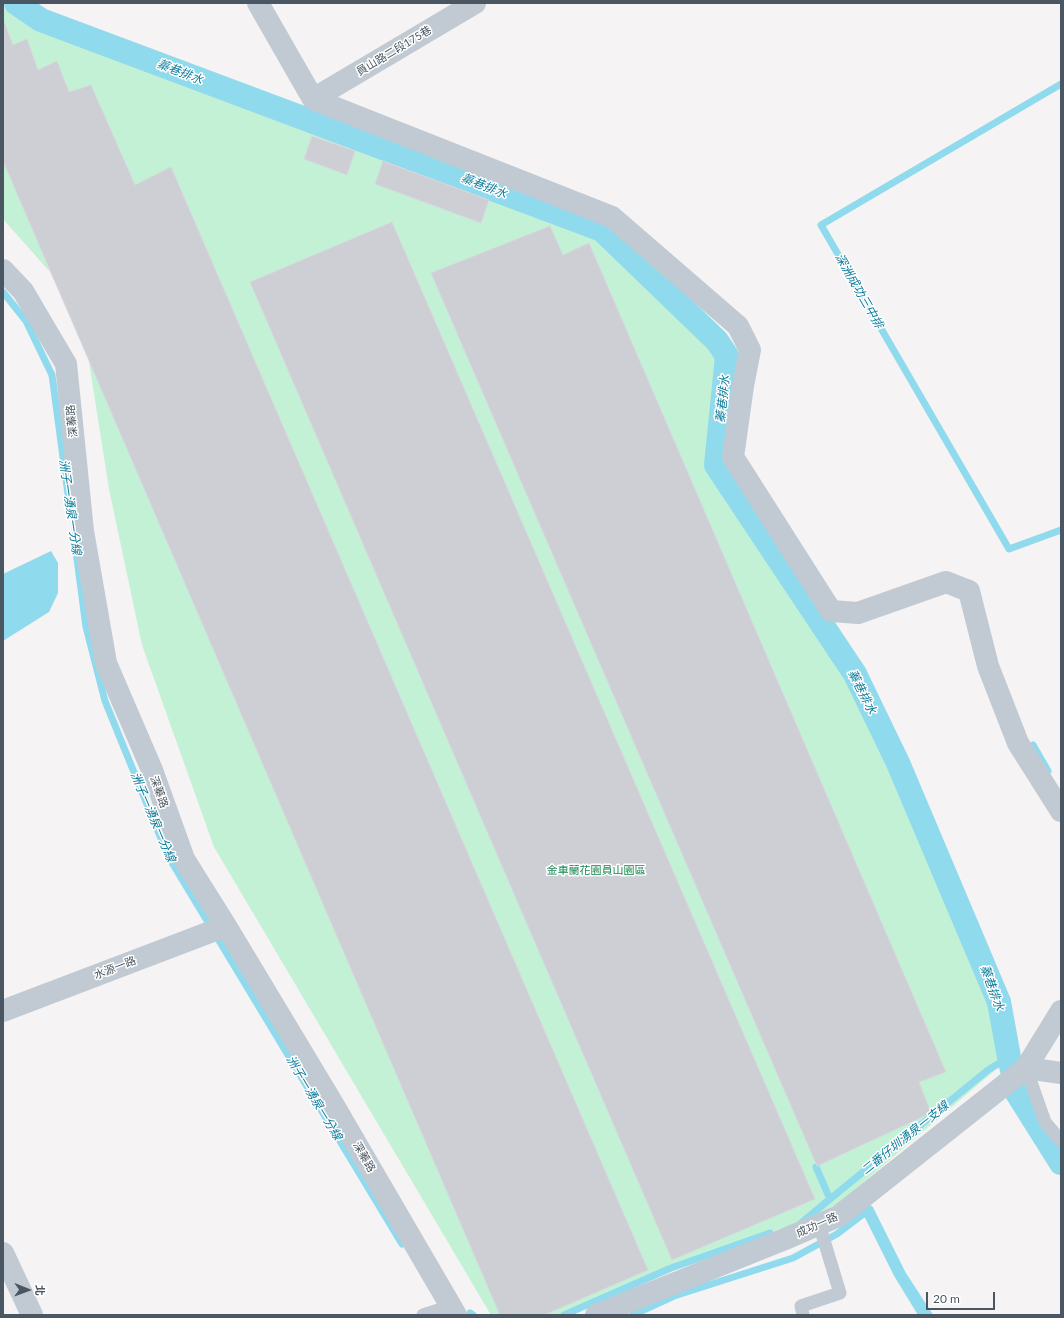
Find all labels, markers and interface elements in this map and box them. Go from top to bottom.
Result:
street label: 員山路二段175巷 [354,23,434,79]
water label: 蓁巷排水 [155,57,205,87]
water label: 蓁巷排水 [459,171,509,201]
water label: 深洲成功三中排 [832,251,886,331]
water label: 蓁巷排水 [713,374,733,424]
street label: 深蓁路 [64,404,80,438]
water label: 洲子一湧泉一分線 [56,458,84,556]
water label: 蓁巷排水 [845,667,879,717]
water label: 洲子一湧泉一分線 [128,770,178,864]
street label: 深蓁路 [147,774,171,810]
park label: 金車蘭花園員山園區 [547,863,645,877]
street label: 水源一路 [92,954,138,982]
water label: 蓁巷排水 [977,963,1007,1013]
water label: 洲子一湧泉一分線 [283,1053,345,1143]
water label: 二番仔圳湧泉一支線 [859,1098,951,1178]
street label: 深蓁路 [350,1139,378,1175]
street label: 成功一路 [794,1210,840,1240]
north arrow [8,1270,48,1310]
scale bar [928,1284,997,1310]
text: 北 [34,1285,47,1296]
text: 20 m [933,1291,960,1306]

